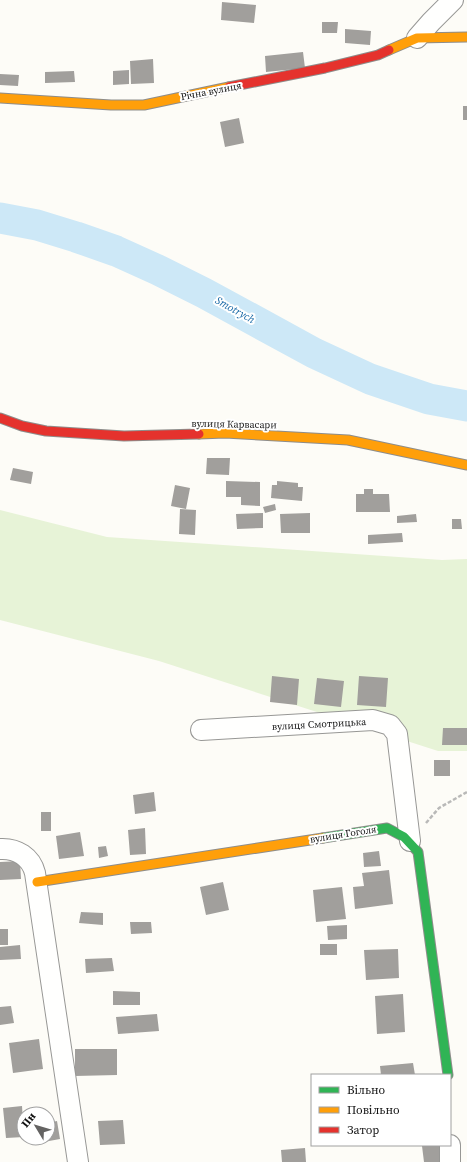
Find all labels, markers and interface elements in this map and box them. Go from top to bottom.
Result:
street label: Річна вулиця [179,79,243,103]
water label: Smotrych [212,293,258,327]
street label: вулиця Карвасари [191,417,277,431]
street label: вулиця Смотрицька [272,715,367,733]
street label: вулиця Гоголя [309,822,377,846]
legend [311,1074,451,1146]
text: Вільно [347,1082,386,1098]
text: Повільно [347,1102,400,1118]
north arrow [16,1106,56,1146]
text: Пн [18,1109,39,1131]
text: Затор [347,1122,379,1138]

